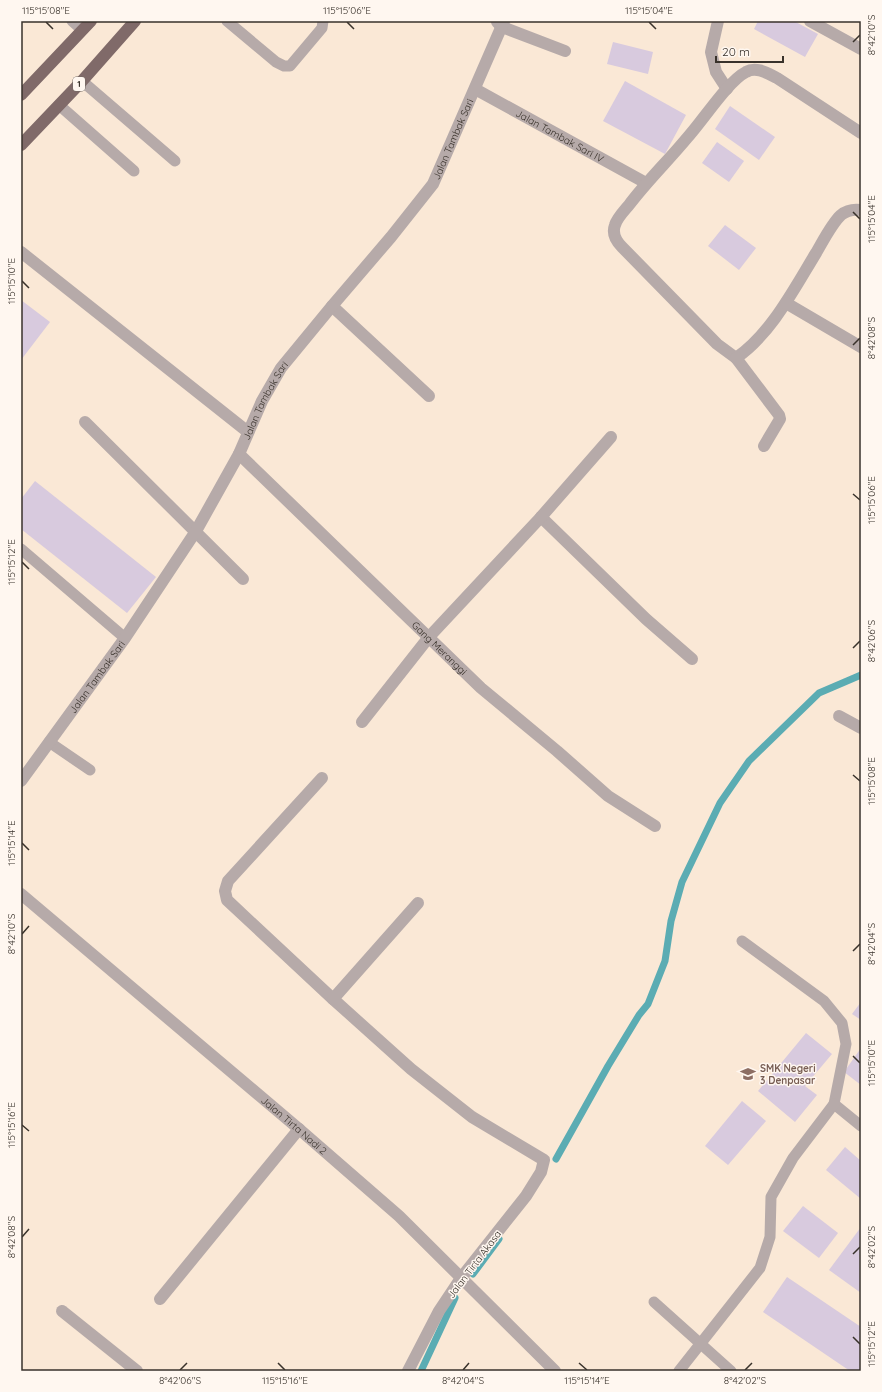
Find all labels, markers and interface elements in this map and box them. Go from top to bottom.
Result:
text: 115°15'08"E [22,4,70,17]
text: 115°15'06"E [323,4,371,17]
text: 115°15'04"E [625,4,673,17]
text: 8°42'10"S [865,14,878,55]
scale bar [716,38,783,64]
text: 20 m [722,44,750,59]
road number: 1 [73,77,85,91]
street label: Jalan Tambak Sari [430,97,476,182]
street label: Jalan Tambak Sari IV [513,107,606,166]
text: 115°15'04"E [865,195,878,243]
text: 115°15'10"E [5,257,18,304]
text: 8°42'08"S [865,316,878,359]
street label: Jalan Tambak Sari [240,359,291,442]
text: 115°15'06"E [865,476,878,524]
text: 115°15'12"E [5,539,18,585]
street label: Gang Meranggi [409,619,470,678]
text: 8°42'06"S [865,620,878,662]
street label: Jalan Tambak Sari [66,638,128,716]
text: 115°15'08"E [865,757,878,805]
text: 115°15'14"E [5,820,18,866]
text: 8°42'10"S [5,913,18,954]
text: 8°42'04"S [865,923,878,965]
text: 115°15'10"E [865,1039,878,1086]
place label: SMK Negeri 3 Denpasar [760,1062,816,1087]
school or university icon: SMK Negeri 3 Denpasar [739,1065,757,1083]
street label: Jalan Tirta Nadi 2 [258,1094,330,1158]
text: 115°15'16"E [5,1102,18,1148]
text: 8°42'08"S [5,1215,18,1258]
text: 8°42'02"S [865,1225,878,1268]
street label: Jalan Tirta Akasa [445,1228,504,1301]
text: 115°15'12"E [865,1321,878,1367]
text: 8°42'06"S [159,1374,201,1387]
text: 115°15'16"E [262,1374,308,1387]
text: 8°42'04"S [442,1374,484,1387]
text: 115°15'14"E [564,1374,610,1387]
text: 8°42'02"S [724,1374,767,1387]

